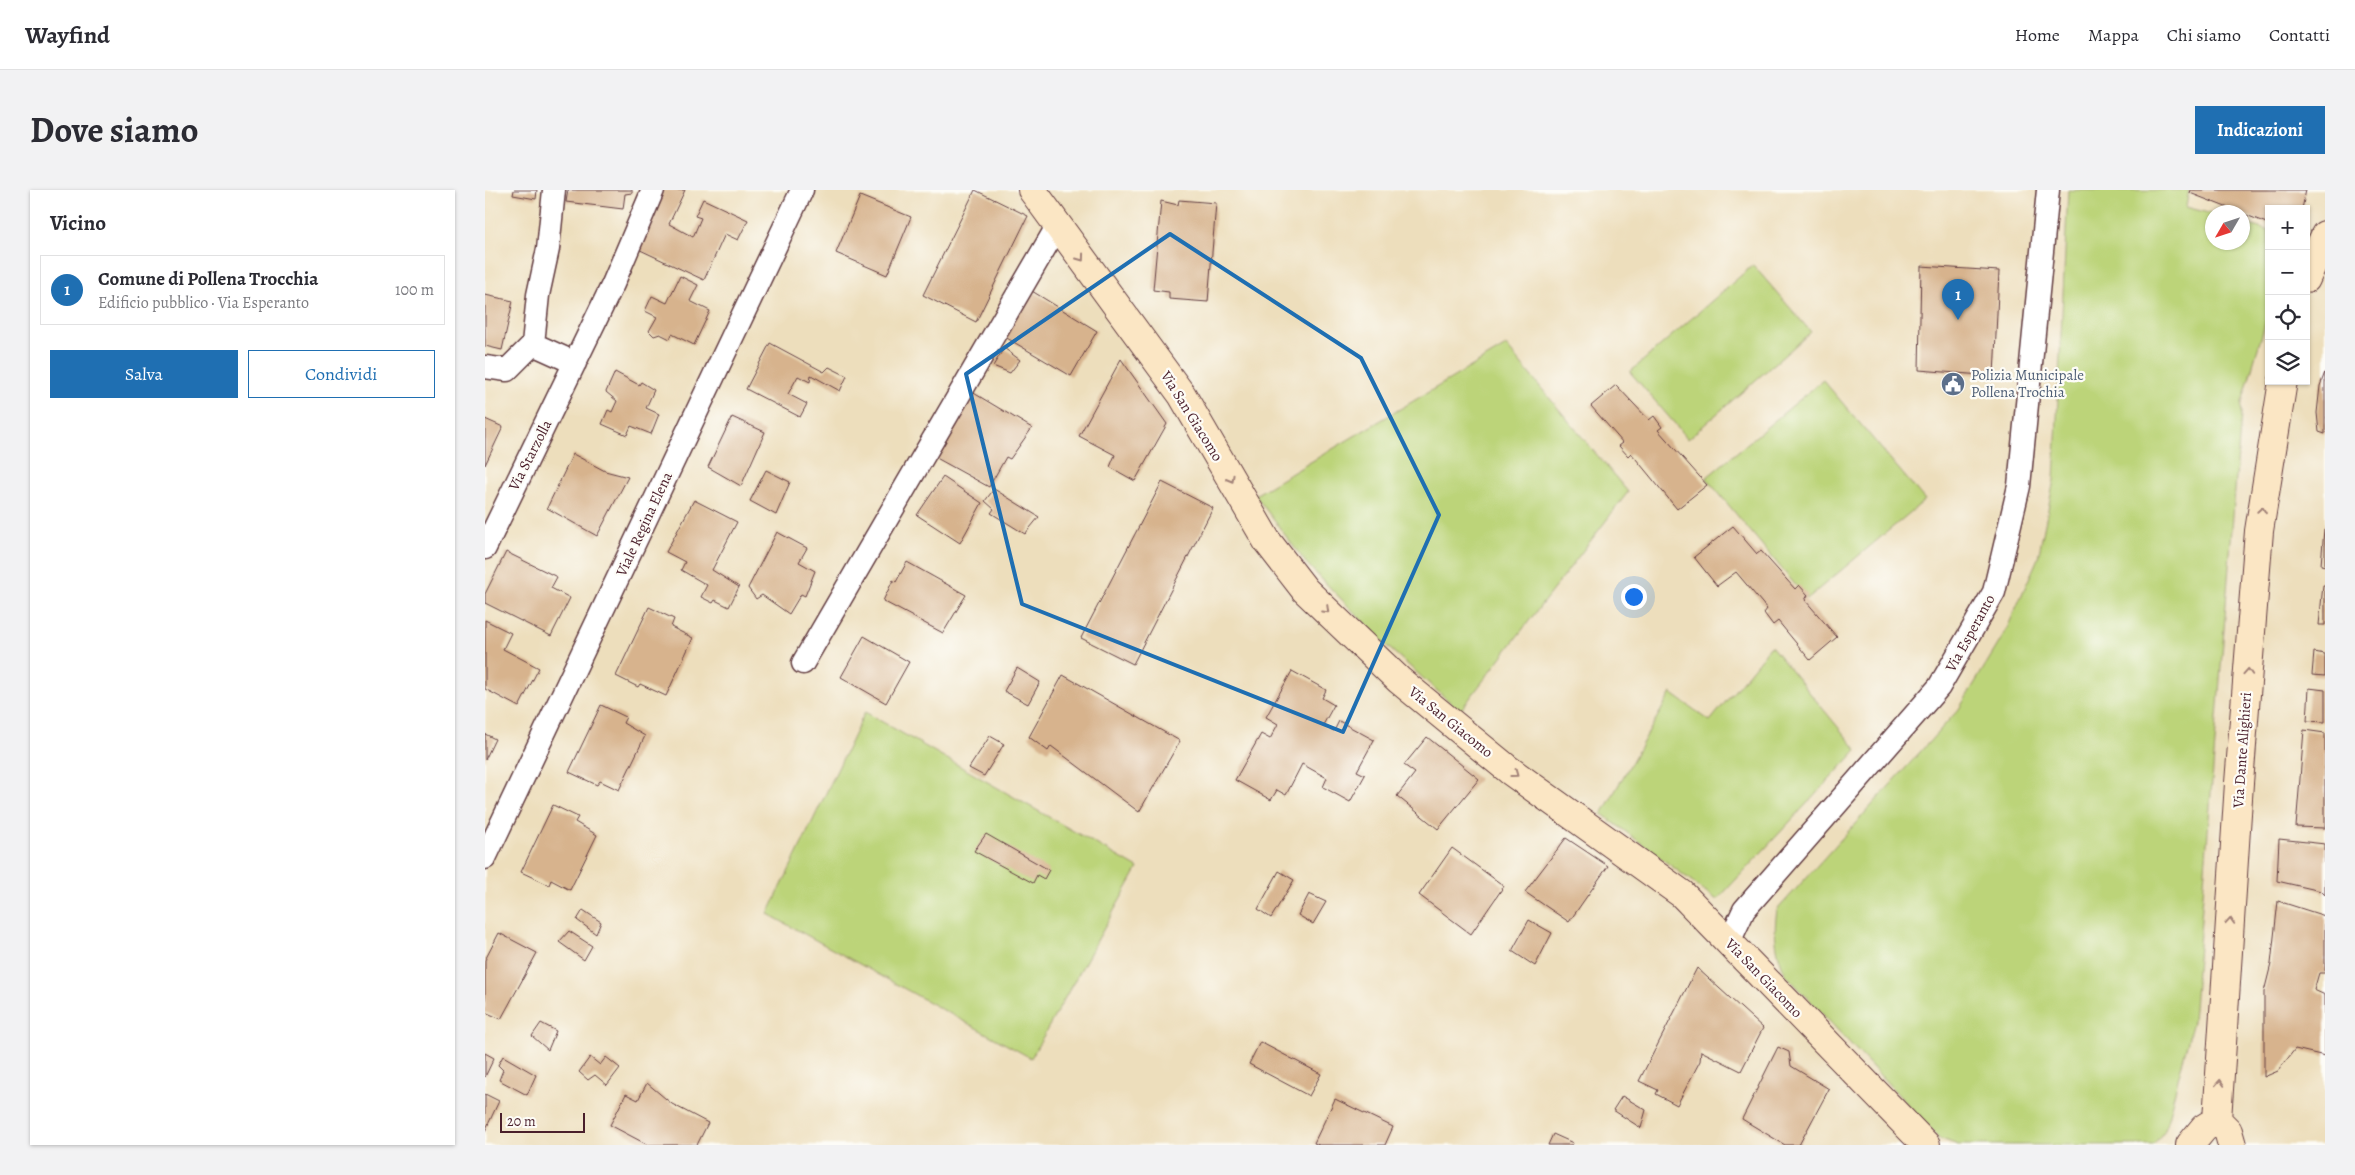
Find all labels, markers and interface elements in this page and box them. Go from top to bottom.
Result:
text: Wayfind [25,19,110,51]
text: Home [2015,23,2060,47]
text: Mappa [2088,23,2139,47]
text: Chi siamo [2167,23,2241,47]
text: Contatti [2269,23,2330,47]
text: Dove siamo [30,106,199,154]
button: Indicazioni [2195,106,2325,154]
north arrow [2205,205,2250,250]
map controls [2265,205,2310,385]
button: + [2265,205,2310,250]
text: Vicino [50,209,106,237]
button: − [2265,250,2310,295]
one-way arrow [1075,252,1085,261]
text: Comune di Pollena Trocchia [98,266,318,292]
text: 1 [64,279,70,301]
text: 100 m [395,279,434,301]
pin: 1 [1942,279,1974,320]
text: Edificio pubblico · Via Esperanto [98,292,309,314]
button: locate [2265,295,2310,340]
button: layers [2265,340,2310,385]
button: Salva [50,350,238,398]
button: Condividi [248,350,435,398]
place label: Polizia Municipale Pollena Trochia [1971,365,2084,402]
street label: Via San Giacomo [1156,366,1228,465]
public building icon: Polizia Municipale Pollena Trochia [1940,371,1966,397]
street label: Via Starzolla [503,416,556,495]
street label: Viale Regina Elena [611,469,677,580]
one-way arrow [1225,473,1235,482]
one-way arrow [2256,506,2267,514]
your location [1621,584,1647,610]
street label: Via Esperanto [1940,591,1999,676]
one-way arrow [1320,604,1329,613]
one-way arrow [2242,668,2253,676]
street label: Via San Giacomo [1404,681,1497,762]
street label: Via Dante Alighieri [2228,691,2256,810]
one-way arrow [1509,767,1518,777]
one-way arrow [2225,917,2236,925]
street label: Via San Giacomo [1720,933,1807,1022]
one-way arrow [2214,1079,2225,1087]
scale bar [500,1110,585,1133]
text: 20 m [507,1112,536,1131]

